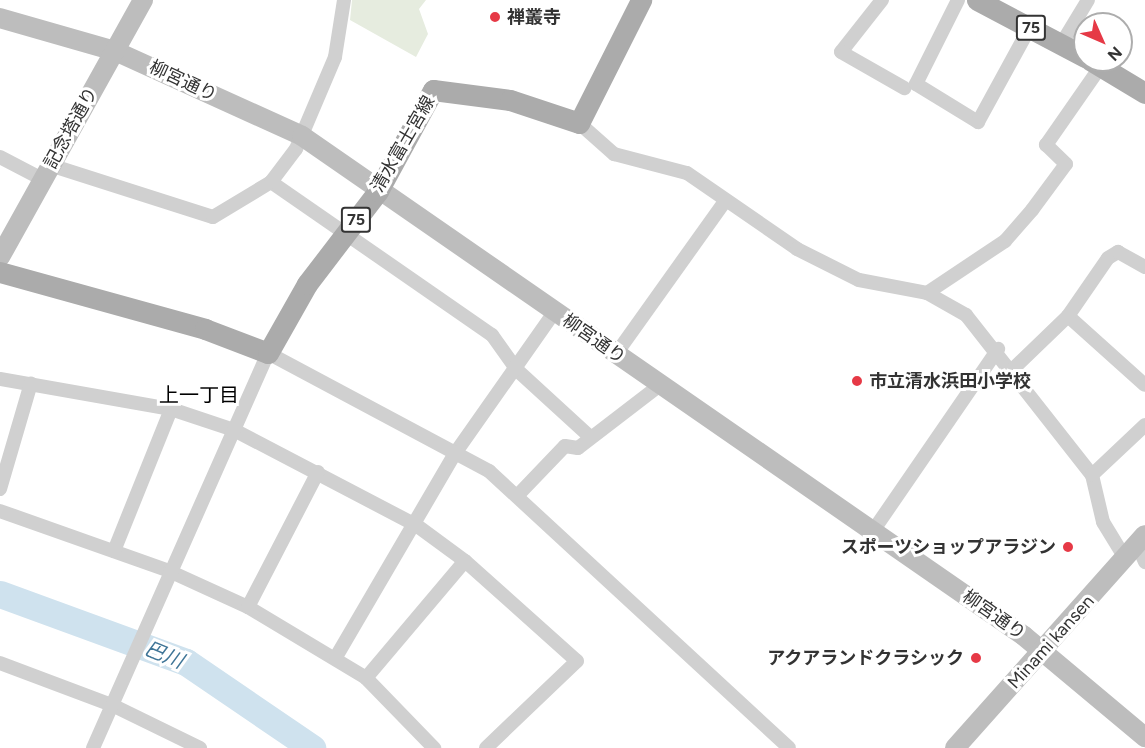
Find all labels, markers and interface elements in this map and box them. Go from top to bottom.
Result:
place label: 禅叢寺 [507,6,561,28]
marker: 禅叢寺 [488,10,502,24]
north arrow [1073,12,1133,72]
road number: 75 [1014,15,1048,41]
text: N [1104,43,1126,65]
street label: 柳宮通り [146,56,220,106]
street label: 記念塔通り [40,83,102,173]
street label: 清水富士宮線 [367,92,439,196]
road number: 75 [340,207,372,233]
street label: 柳宮通り [558,310,630,368]
place label: 市立清水浜田小学校 [869,370,1031,392]
marker: 市立清水浜田小学校 [850,374,864,388]
district label: 上一丁目 [159,383,239,407]
place label: スポーツショップアラジン [840,536,1056,558]
marker: スポーツショップアラジン [1061,540,1075,554]
street label: 柳宮通り [958,586,1030,644]
street label: Minami kansen [1003,591,1099,693]
water label: 巴川 [141,636,187,674]
place label: アクアランドクラシック [766,647,964,669]
marker: アクアランドクラシック [969,651,983,665]

